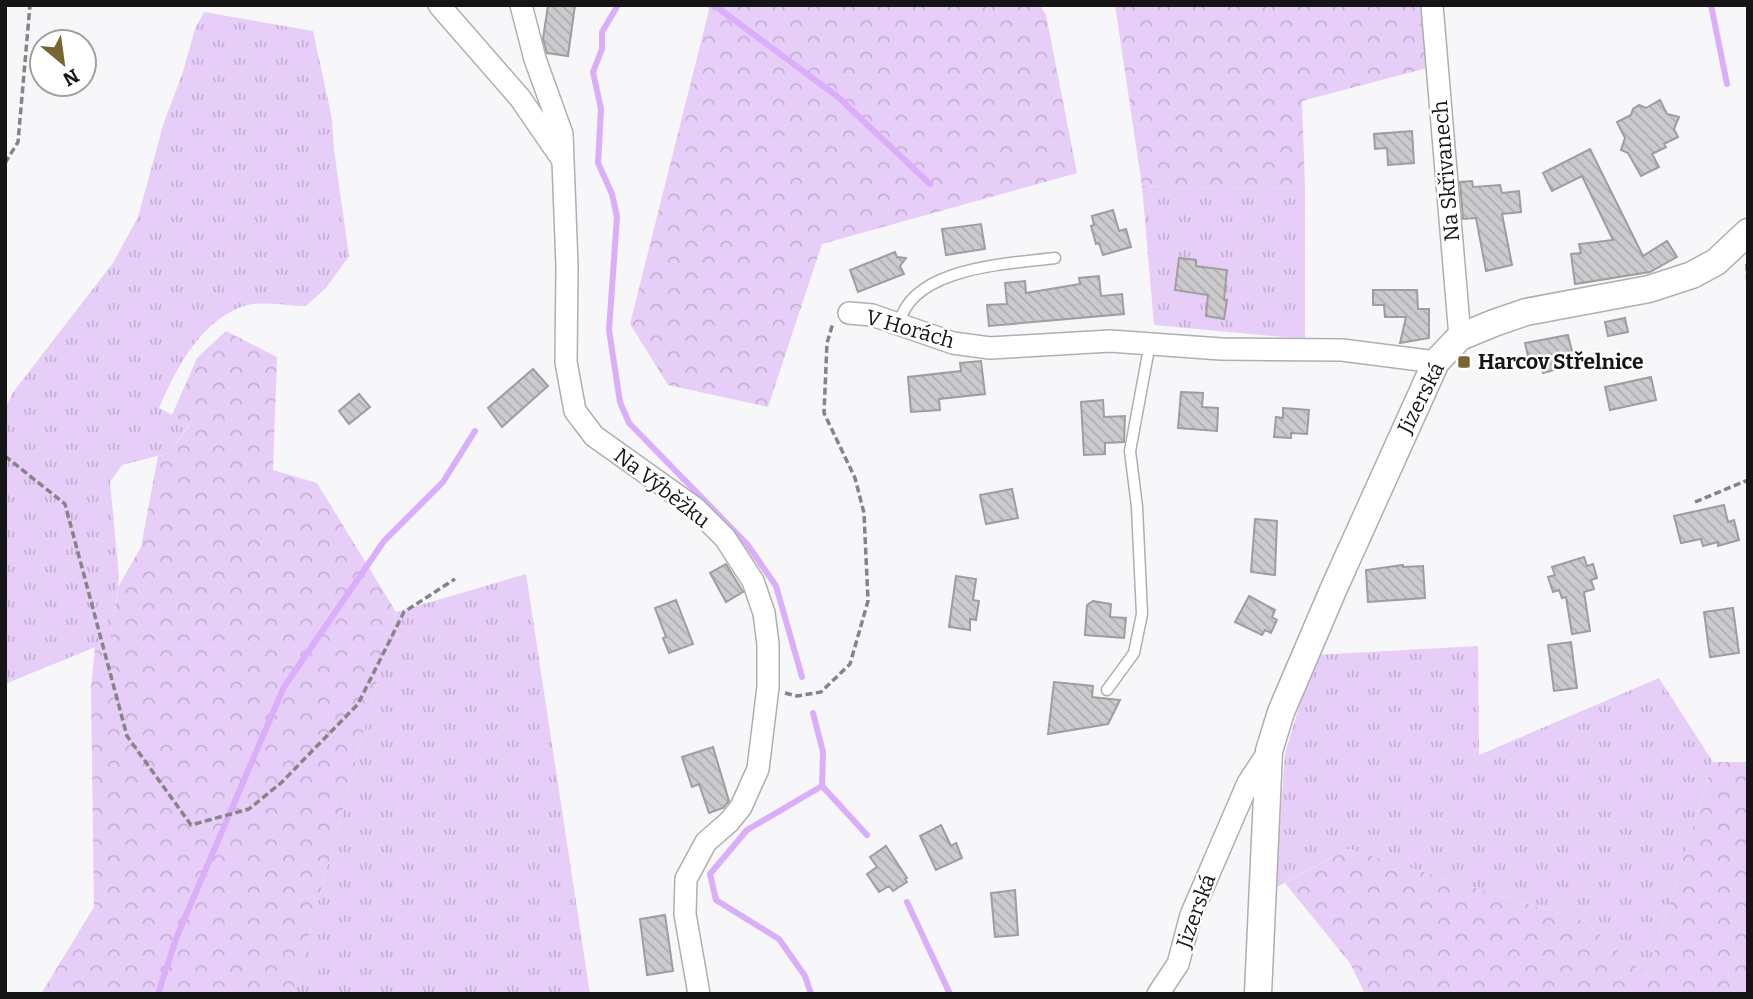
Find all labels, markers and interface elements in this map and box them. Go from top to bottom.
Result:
north arrow [28,28,98,98]
text: N [59,64,83,91]
street label: Na Skřivanech [1427,99,1465,243]
street label: V Horách [863,304,957,354]
place label: Harcov Střelnice [1478,349,1644,375]
marker: Harcov Střelnice [1456,354,1472,370]
street label: Jizerská [1392,358,1450,439]
street label: Na Výběžku [609,443,715,533]
street label: Jizerská [1170,870,1221,952]

